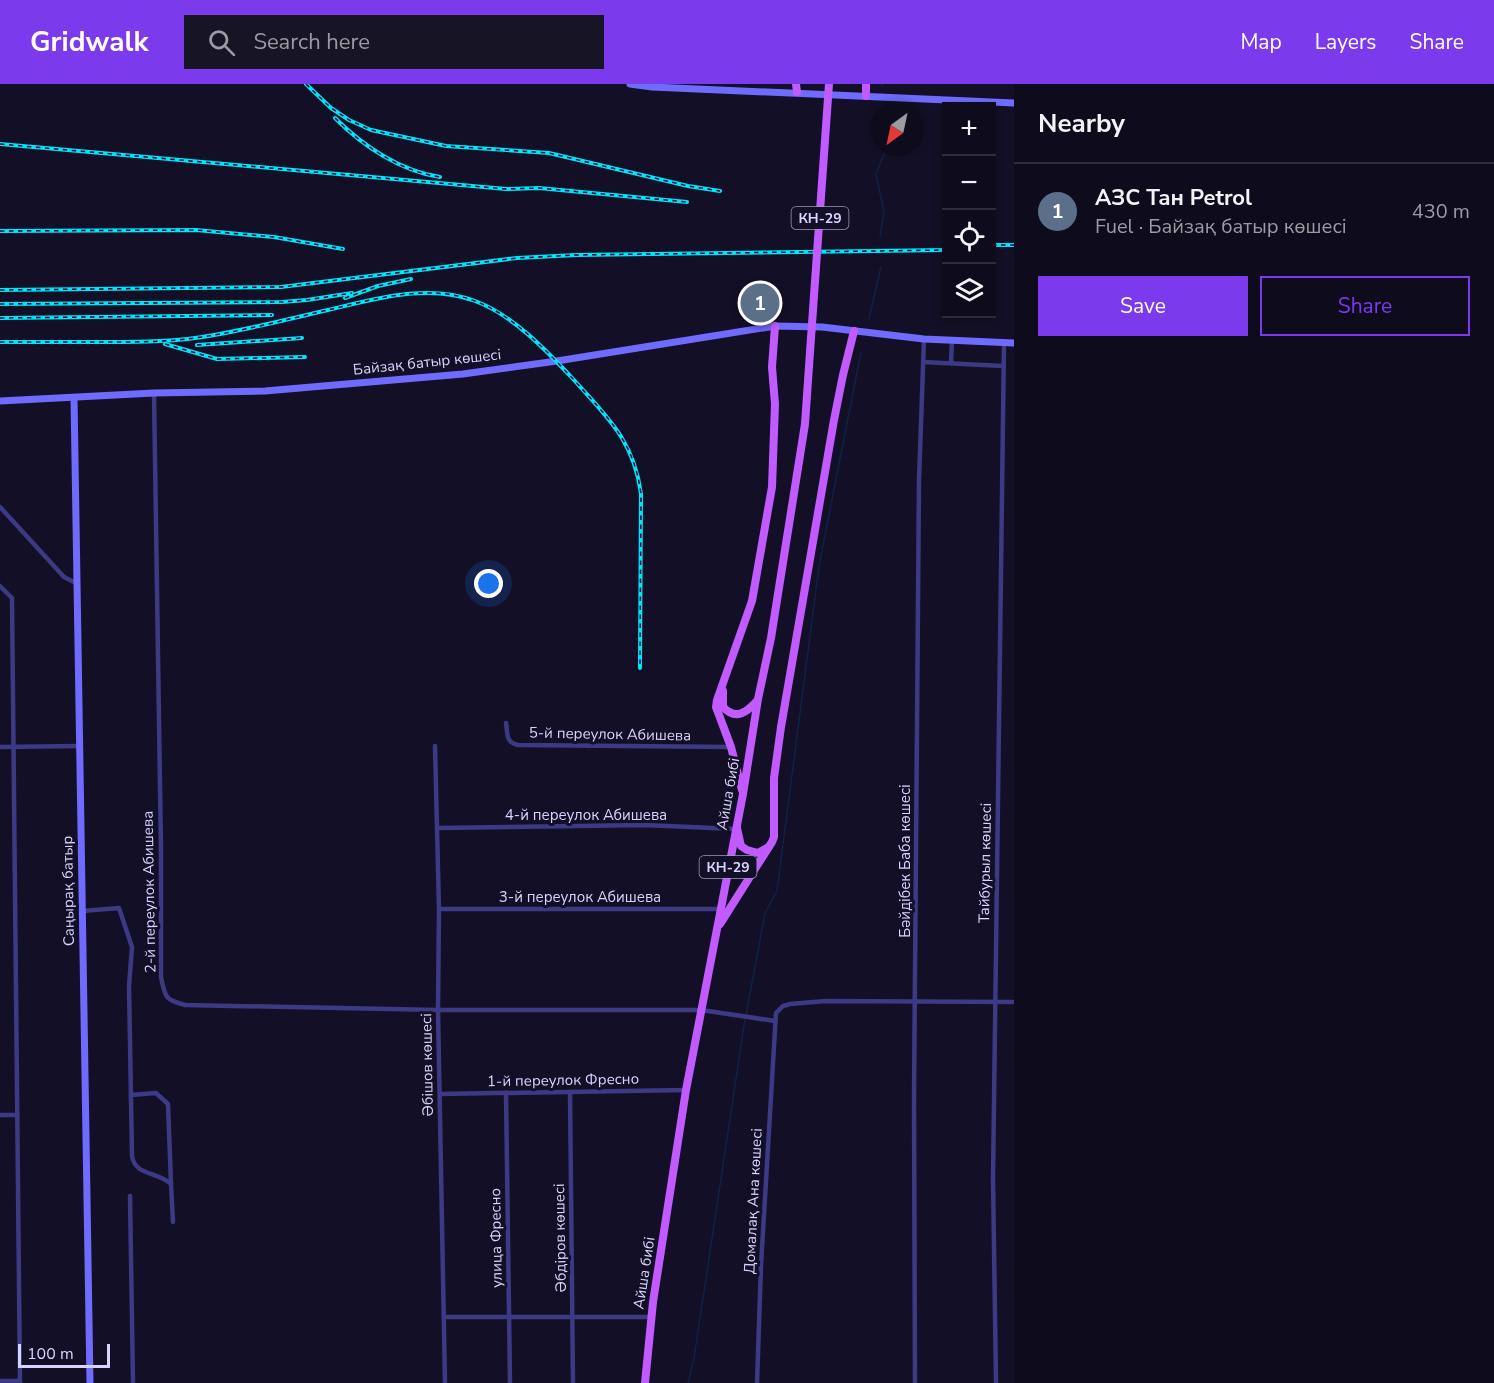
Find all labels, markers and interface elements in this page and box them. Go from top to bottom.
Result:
search box [184,15,604,69]
text: Gridwalk [30,23,148,61]
icon: search [205,26,238,59]
text: Search here [253,27,370,57]
text: Map [1240,28,1282,56]
text: Layers [1315,28,1376,56]
text: Share [1409,28,1464,56]
north arrow [870,102,924,156]
map controls [942,102,996,318]
button: + [942,102,996,156]
text: Nearby [1038,106,1125,141]
button: − [942,156,996,210]
text: АЗС Тан Petrol [1095,183,1252,213]
text: 1 [1052,198,1064,225]
text: 430 m [1412,198,1470,225]
road number: КН-29 [792,207,848,229]
button: locate [942,210,996,264]
text: Fuel · Байзақ батыр көшесі [1095,213,1347,240]
button: layers [942,264,996,318]
button: Save [1038,276,1248,336]
button: Share [1260,276,1470,336]
pin: 1 [740,280,780,326]
street label: Байзақ батыр көшесі [352,344,502,380]
your location [474,569,503,598]
street label: 5-й переулок Абишева [529,723,691,745]
street label: Айша бибі [712,756,744,832]
street label: Бәйдібек Баба көшесі [895,784,915,938]
street label: Тайбурыл көшесі [974,803,996,923]
street label: 4-й переулок Абишева [505,805,667,825]
street label: 2-й переулок Абишева [138,811,160,973]
street label: Саңырақ батыр [57,836,79,946]
road number: КН-29 [700,856,756,878]
street label: 3-й переулок Абишева [499,887,661,907]
street label: Әбішов көшесі [416,1013,438,1117]
street label: 1-й переулок Фресно [487,1069,639,1091]
street label: Домалақ Ана көшесі [739,1128,767,1274]
street label: Әбдіров көшесі [549,1183,571,1293]
street label: улица Фресно [485,1188,507,1288]
street label: Айша бибі [628,1235,660,1311]
scale bar [18,1341,110,1368]
text: 100 m [27,1343,74,1365]

